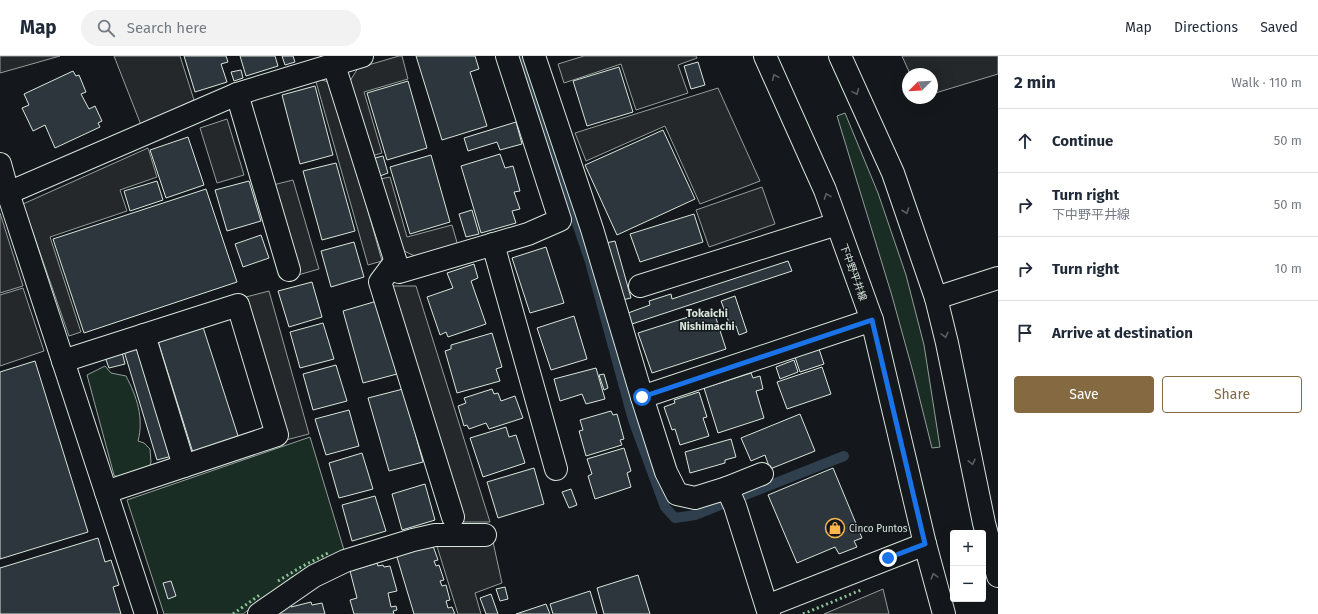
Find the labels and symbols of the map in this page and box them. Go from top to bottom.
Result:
north arrow [902,68,938,104]
one-way arrow [772,73,780,81]
one-way arrow [851,87,859,95]
one-way arrow [823,192,831,199]
one-way arrow [902,208,910,215]
street label: 下中野平井線 [837,242,869,303]
district label: Tokaichi Nishimachi [679,307,735,333]
one-way arrow [941,332,949,338]
route start [633,388,651,406]
one-way arrow [967,459,976,466]
shop icon: Cinco Puntos [824,517,846,539]
place label: Cinco Puntos [849,523,908,535]
route end [879,549,897,567]
one-way arrow [930,573,939,580]

